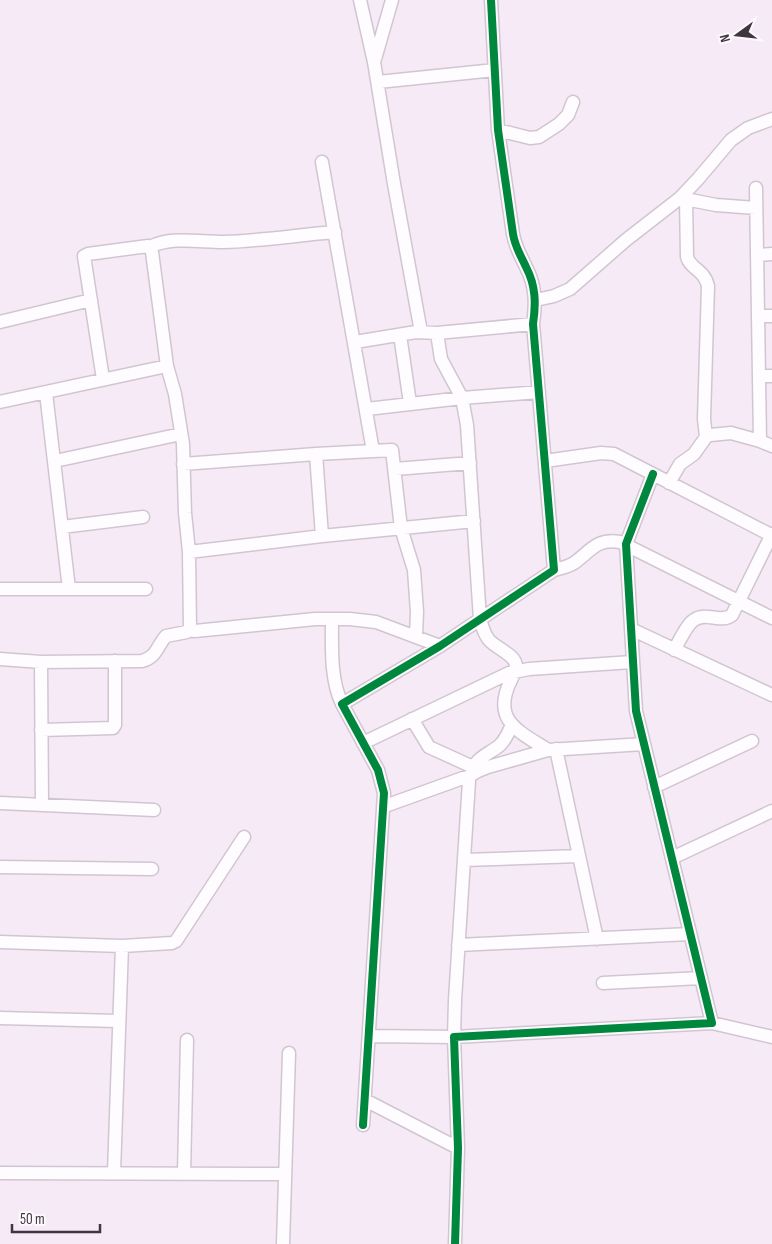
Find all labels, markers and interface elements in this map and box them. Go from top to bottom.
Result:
north arrow [712,10,762,60]
text: N [716,32,734,44]
scale bar [12,1202,100,1234]
text: 50 m [20,1210,45,1229]

